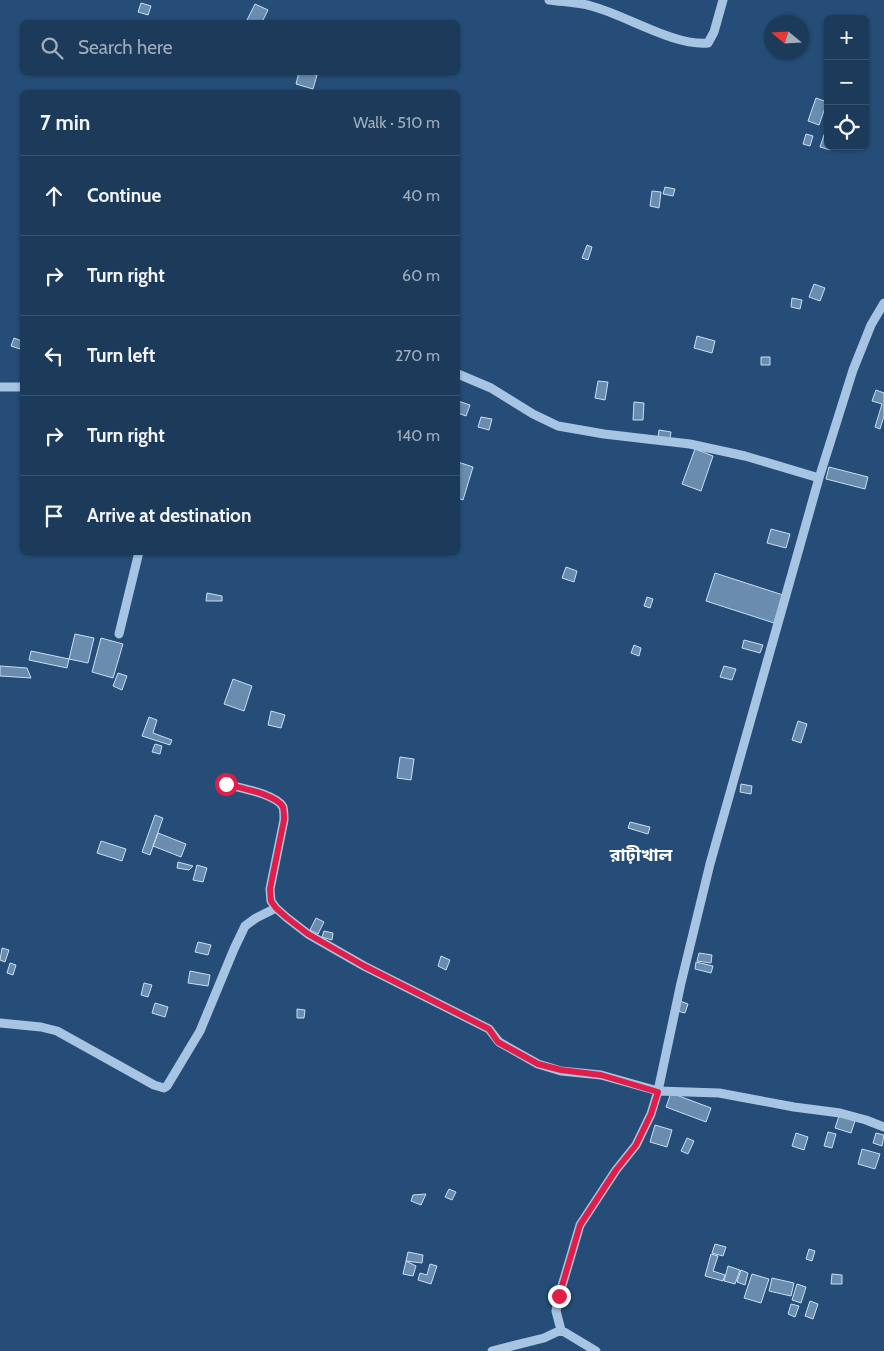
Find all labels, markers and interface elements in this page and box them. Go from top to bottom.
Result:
north arrow [764,15,809,60]
map controls [824,15,869,150]
button: + [824,15,869,60]
search box [20,20,460,75]
icon: search [38,34,66,62]
text: Search here [78,36,172,59]
button: − [824,60,869,105]
button: locate [824,105,869,150]
text: 7 min [40,110,90,135]
text: Walk · 510 m [353,113,440,132]
icon: ahead [40,182,68,210]
text: Continue [87,184,161,207]
text: 40 m [402,186,440,205]
icon: right [40,262,68,290]
text: Turn right [87,264,165,287]
text: 60 m [402,266,440,285]
icon: left [40,342,68,370]
text: Turn left [87,344,155,367]
text: 270 m [395,346,440,365]
icon: right [40,422,68,450]
text: Turn right [87,424,165,447]
text: 140 m [397,426,440,445]
icon: arrive [40,502,68,530]
text: Arrive at destination [87,504,251,527]
route start [215,773,238,796]
district label: রাঢ়ীখাল [609,844,673,866]
route end [548,1285,571,1308]

